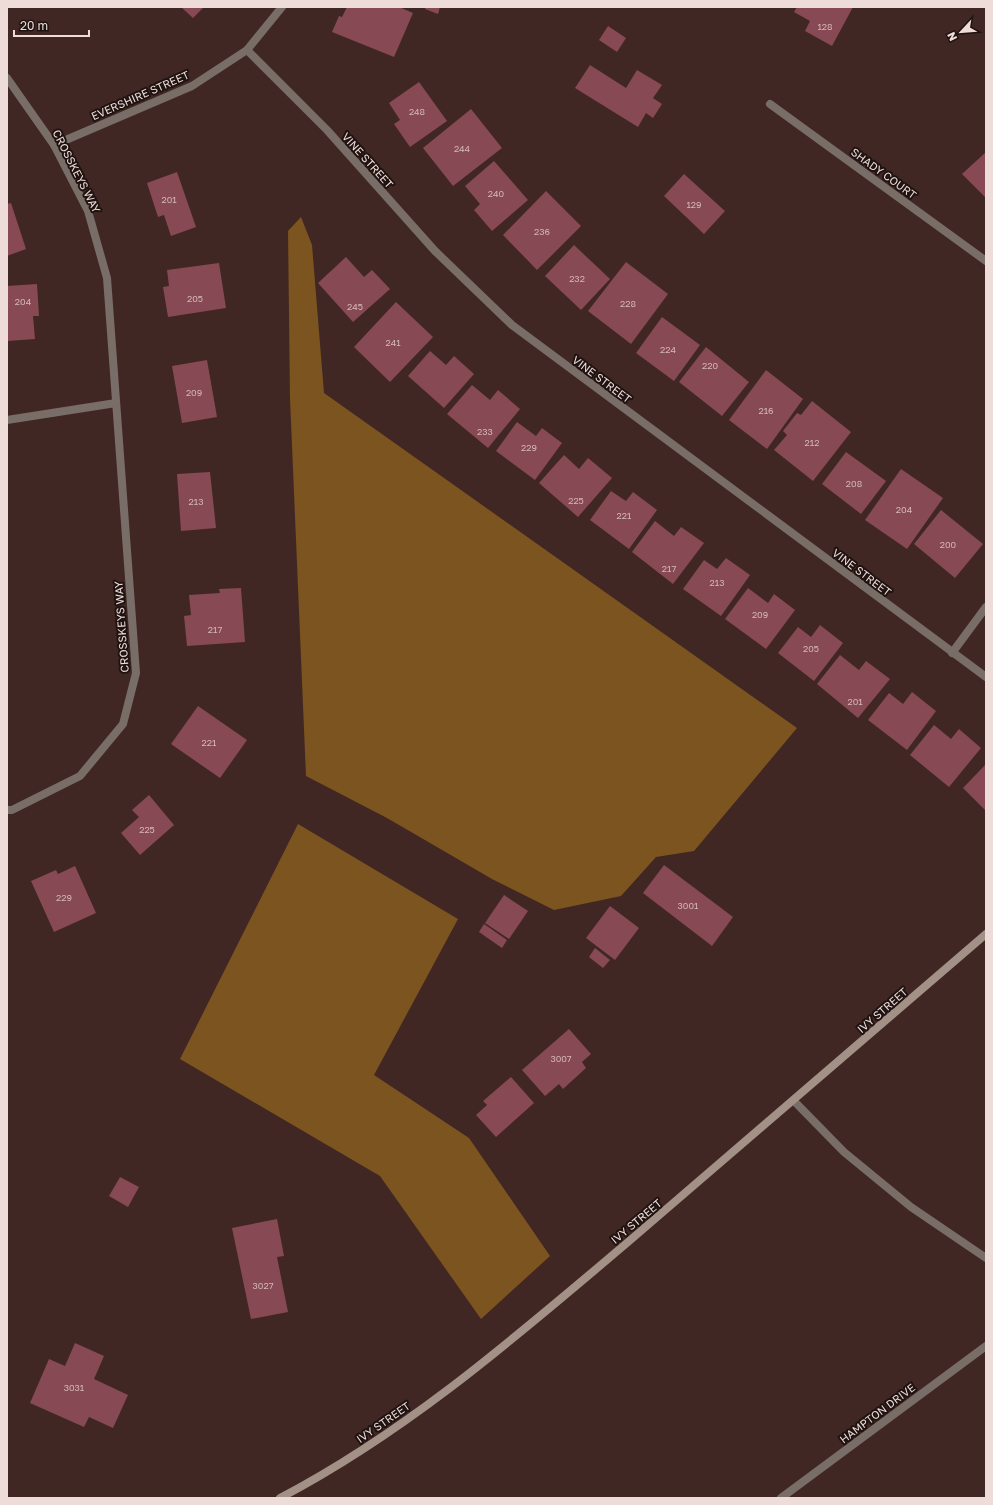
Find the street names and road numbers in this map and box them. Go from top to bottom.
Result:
street label: EVERSHIRE STREET [89,67,191,122]
street label: CROSSKEYS WAY [50,127,104,215]
street label: VINE STREET [340,130,396,191]
street label: SHADY COURT [849,145,919,201]
street label: VINE STREET [570,353,634,405]
street label: VINE STREET [830,546,894,598]
street label: CROSSKEYS WAY [111,581,131,673]
street label: IVY STREET [854,985,910,1035]
street label: IVY STREET [608,1196,664,1246]
street label: HAMPTON DRIVE [837,1380,917,1446]
street label: IVY STREET [354,1399,412,1445]

